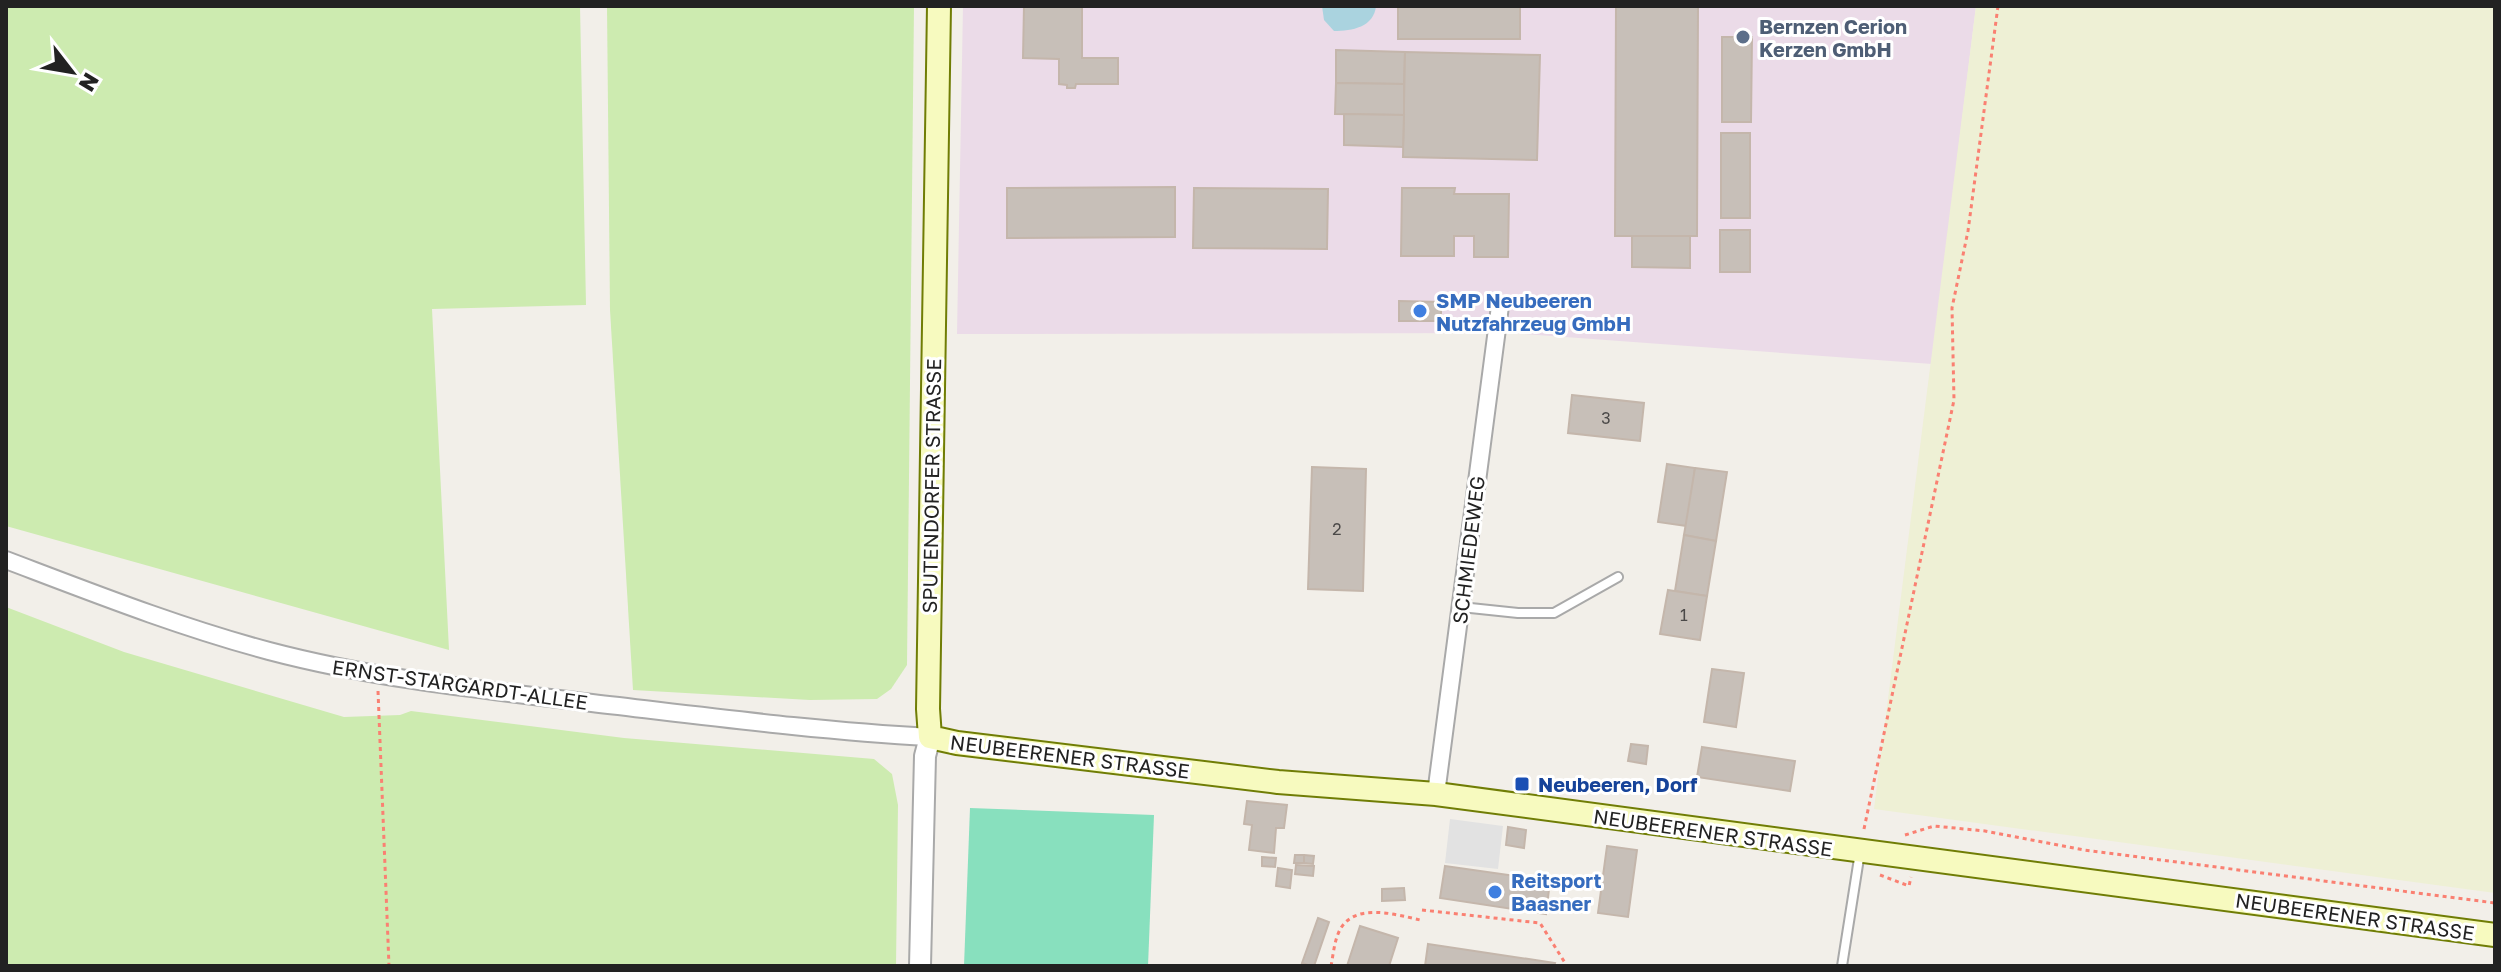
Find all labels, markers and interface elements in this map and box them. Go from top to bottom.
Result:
place label: Bernzen Cerion Kerzen GmbH [1759,14,1907,61]
marker: Bernzen Cerion Kerzen GmbH [1734,28,1752,46]
north arrow [32,32,112,112]
text: N [74,68,105,97]
place label: SMP Neubeeren Nutzfahrzeug GmbH [1436,288,1631,335]
marker: SMP Neubeeren Nutzfahrzeug GmbH [1411,302,1429,320]
street label: SPUTENDORFER STRASSE [917,358,945,614]
house number: 3 [1601,408,1611,428]
street label: SCHMIEDEWEG [1447,475,1489,625]
house number: 2 [1332,519,1342,539]
house number: 1 [1680,605,1688,625]
street label: ERNST-STARGARDT-ALLEE [331,654,589,714]
street label: NEUBEERENER STRASSE [949,729,1191,783]
place label: Neubeeren, Dorf [1538,772,1698,796]
marker: Neubeeren, Dorf [1513,775,1531,793]
street label: NEUBEERENER STRASSE [1592,803,1834,861]
place label: Reitsport Baasner [1511,868,1602,915]
marker: Reitsport Baasner [1486,883,1504,901]
street label: NEUBEERENER STRASSE [2234,887,2476,945]

